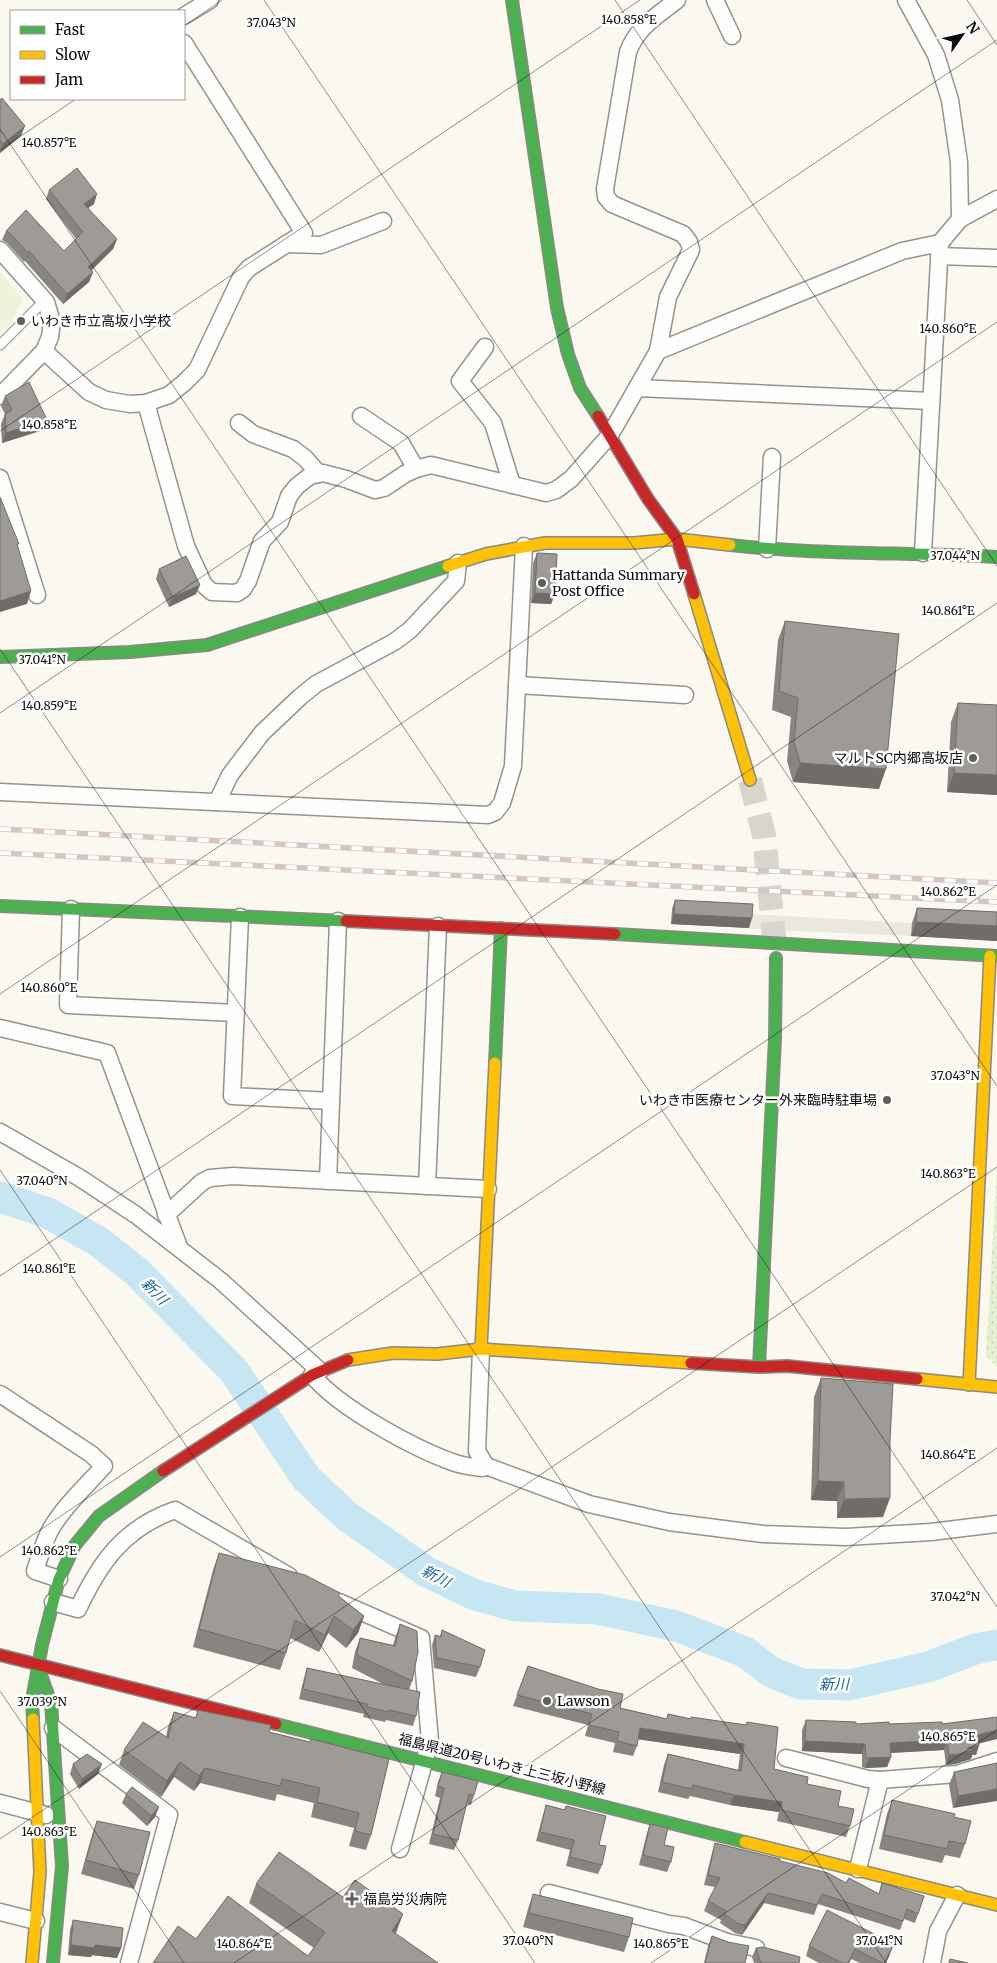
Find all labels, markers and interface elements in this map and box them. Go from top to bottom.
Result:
legend [10,10,185,100]
north arrow [937,10,987,60]
text: 140.858°E [601,12,657,27]
text: 37.043°N [246,15,296,30]
text: N [962,18,983,37]
text: Fast [55,20,85,39]
text: Slow [55,45,90,64]
text: Jam [54,70,83,89]
text: 140.857°E [22,135,77,150]
place label: いわき市立高坂小学校 [31,312,171,330]
marker: いわき市立高坂小学校 [15,315,27,327]
text: 140.860°E [920,321,977,336]
text: 140.858°E [21,417,77,432]
text: 37.044°N [930,548,981,563]
place label: Hattanda Summary Post Office [552,566,685,600]
marker: Hattanda Summary Post Office [536,577,548,589]
text: 140.861°E [921,603,975,618]
text: 37.041°N [18,652,67,667]
text: 140.859°E [21,698,77,713]
place label: マルトSC内郷高坂店 [833,749,963,767]
marker: マルトSC内郷高坂店 [967,752,979,764]
text: 140.862°E [920,884,976,899]
text: 140.860°E [21,980,78,995]
text: 37.043°N [930,1068,980,1083]
place label: いわき市医療センター外来臨時駐車場 [639,1091,877,1109]
marker: いわき市医療センター外来臨時駐車場 [881,1094,893,1106]
text: 140.863°E [920,1166,976,1181]
text: 37.040°N [16,1173,68,1188]
text: 140.861°E [22,1261,76,1276]
water label: 新川 [138,1274,174,1310]
text: 140.864°E [920,1447,976,1462]
text: 140.862°E [21,1543,77,1558]
water label: 新川 [418,1561,455,1592]
text: 37.042°N [930,1589,981,1604]
water label: 新川 [819,1674,851,1694]
place label: Lawson [557,1692,610,1710]
text: 37.039°N [17,1694,68,1709]
marker: Lawson [541,1695,553,1707]
street label: 福島県道20号いわき上三坂小野線 [396,1729,608,1799]
text: 140.865°E [920,1729,976,1744]
text: 140.863°E [21,1824,77,1839]
place label: 福島労災病院 [363,1890,447,1908]
marker: 福島労災病院 [345,1892,359,1906]
text: 37.040°N [502,1933,554,1948]
text: 37.041°N [855,1933,904,1948]
text: 140.864°E [216,1936,272,1951]
text: 140.865°E [633,1936,689,1951]

